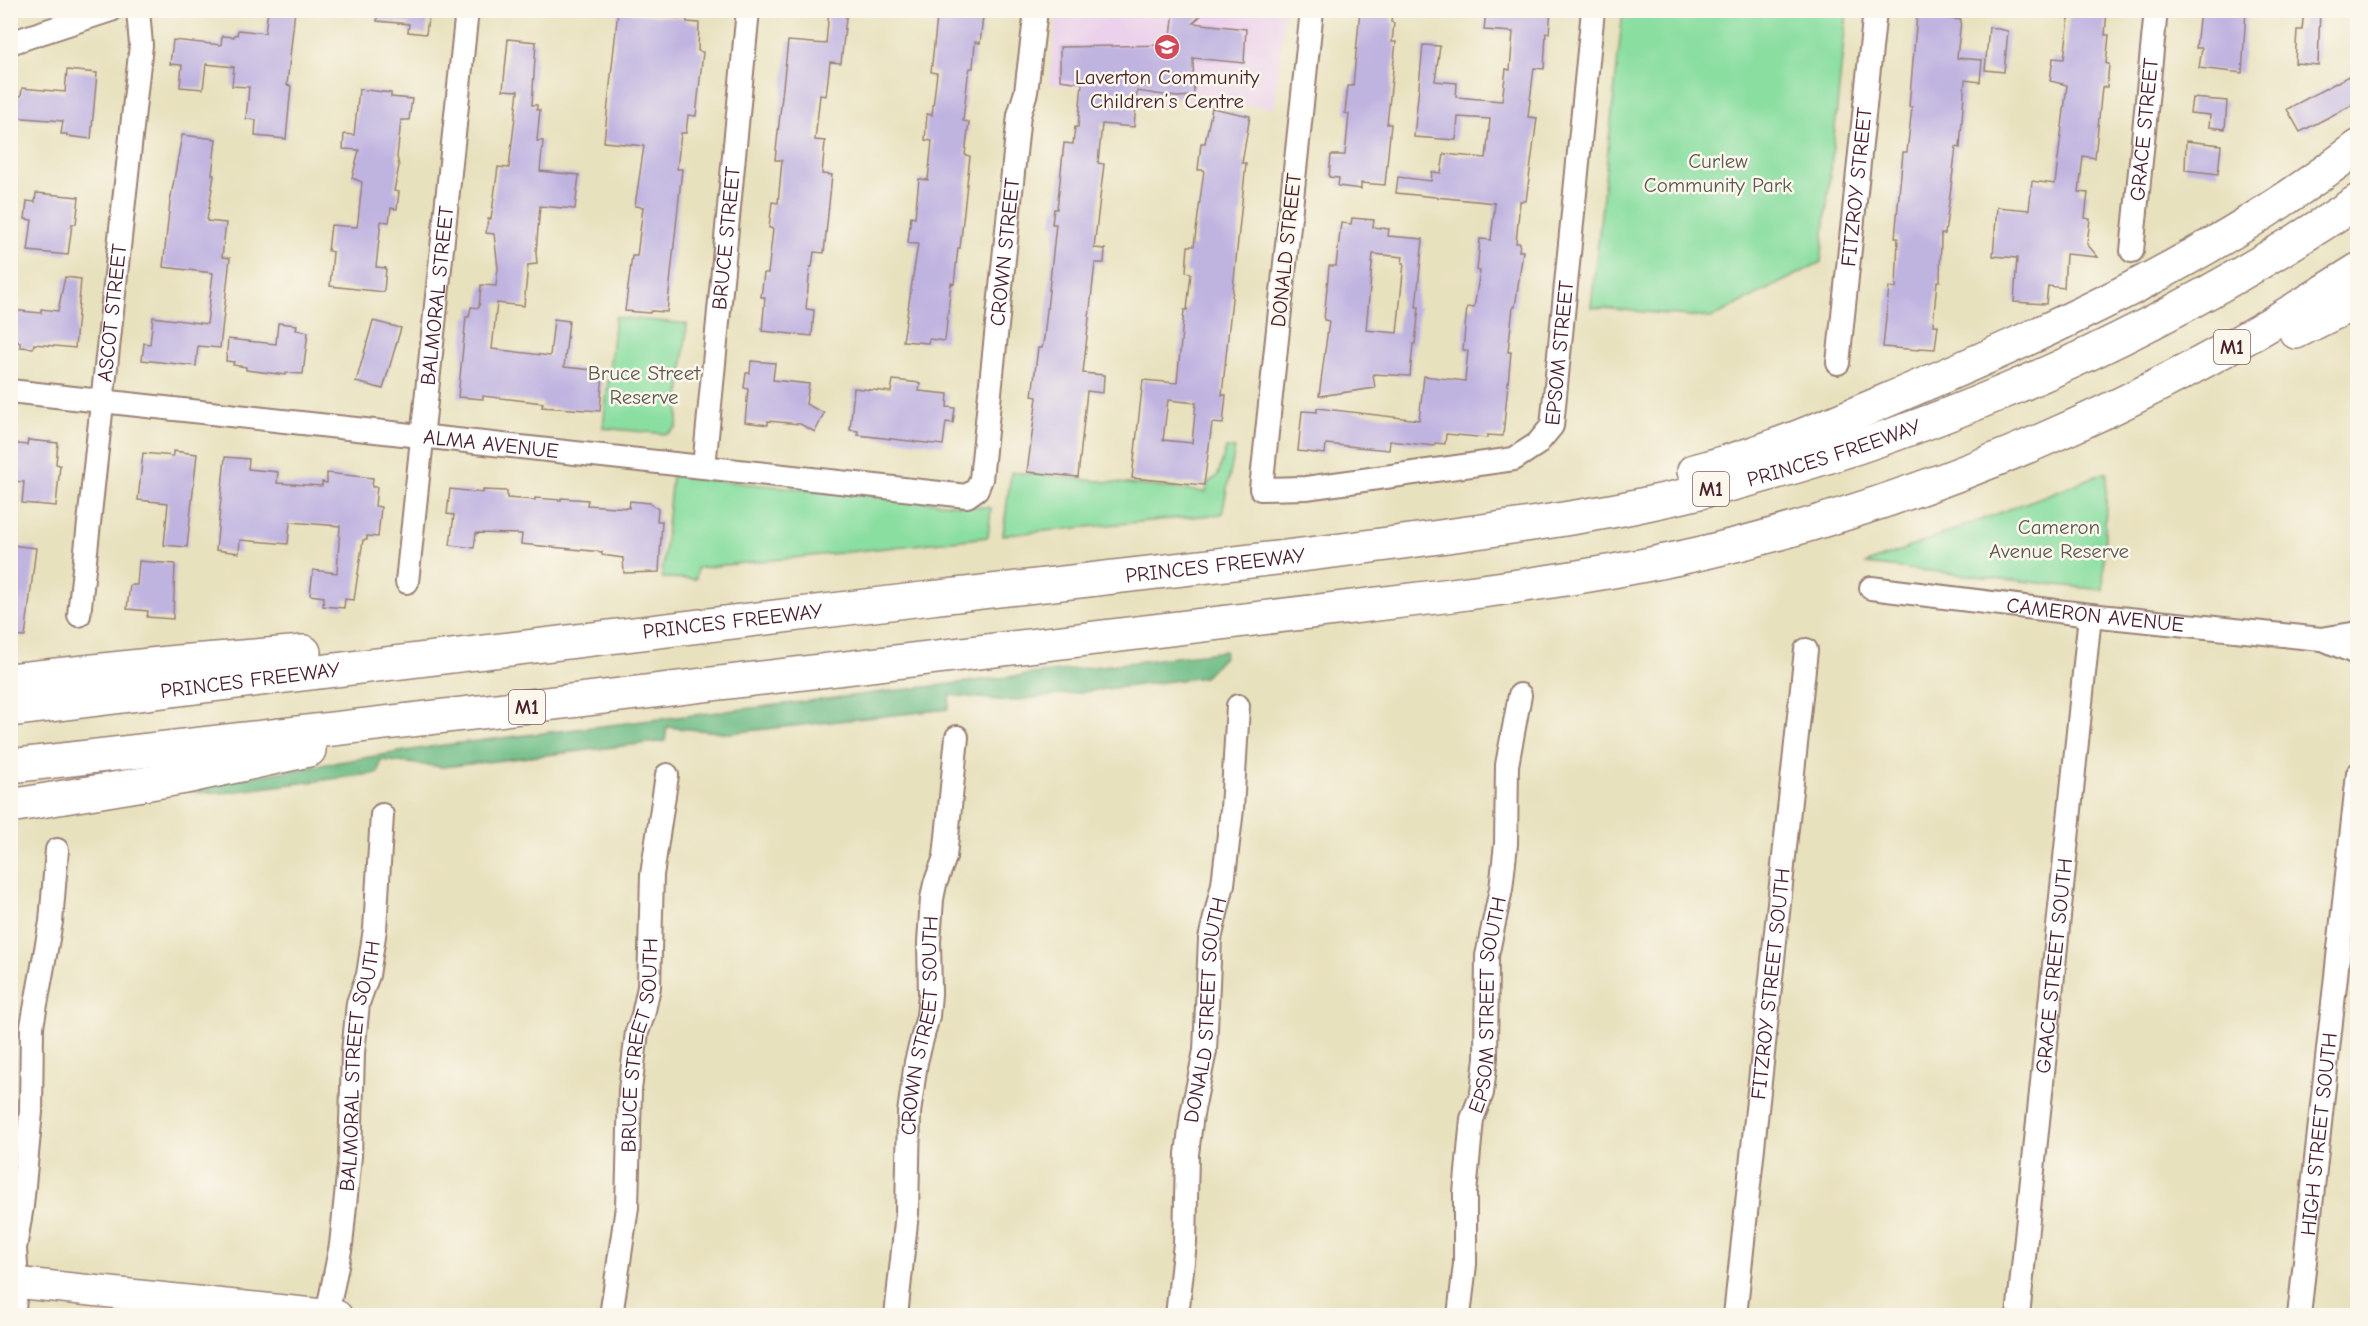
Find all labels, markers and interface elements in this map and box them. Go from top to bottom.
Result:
school or university icon: Laverton Community Children’s Centre [1152,32,1182,62]
street label: GRACE STREET [2125,57,2163,202]
place label: Laverton Community Children’s Centre [1075,65,1260,113]
street label: FITZROY STREET [1836,106,1877,268]
park label: Curlew Community Park [1644,149,1792,197]
street label: BRUCE STREET [707,165,745,311]
street label: DONALD STREET [1266,172,1306,328]
street label: CROWN STREET [985,177,1024,327]
street label: BALMORAL STREET [416,205,458,387]
street label: ASCOT STREET [92,243,131,383]
street label: EPSOM STREET [1540,279,1578,427]
road number: M1 [2214,330,2250,364]
park label: Bruce Street Reserve [588,361,701,409]
street label: PRINCES FREEWAY [1744,414,1925,492]
street label: ALMA AVENUE [422,424,560,463]
road number: M1 [1693,472,1729,506]
park label: Cameron Avenue Reserve [1989,515,2129,563]
street label: PRINCES FREEWAY [1124,543,1307,588]
street label: CAMERON AVENUE [2005,593,2185,637]
street label: PRINCES FREEWAY [641,599,824,644]
street label: PRINCES FREEWAY [159,657,342,703]
road number: M1 [509,690,545,724]
street label: GRACE STREET SOUTH [2031,857,2077,1075]
street label: FITZROY STREET SOUTH [1746,867,1795,1101]
street label: EPSOM STREET SOUTH [1463,894,1511,1117]
street label: DONALD STREET SOUTH [1179,895,1231,1124]
street label: CROWN STREET SOUTH [897,915,943,1136]
street label: BRUCE STREET SOUTH [616,938,662,1153]
street label: BALMORAL STREET SOUTH [334,939,385,1192]
street label: HIGH STREET SOUTH [2296,1031,2342,1237]

